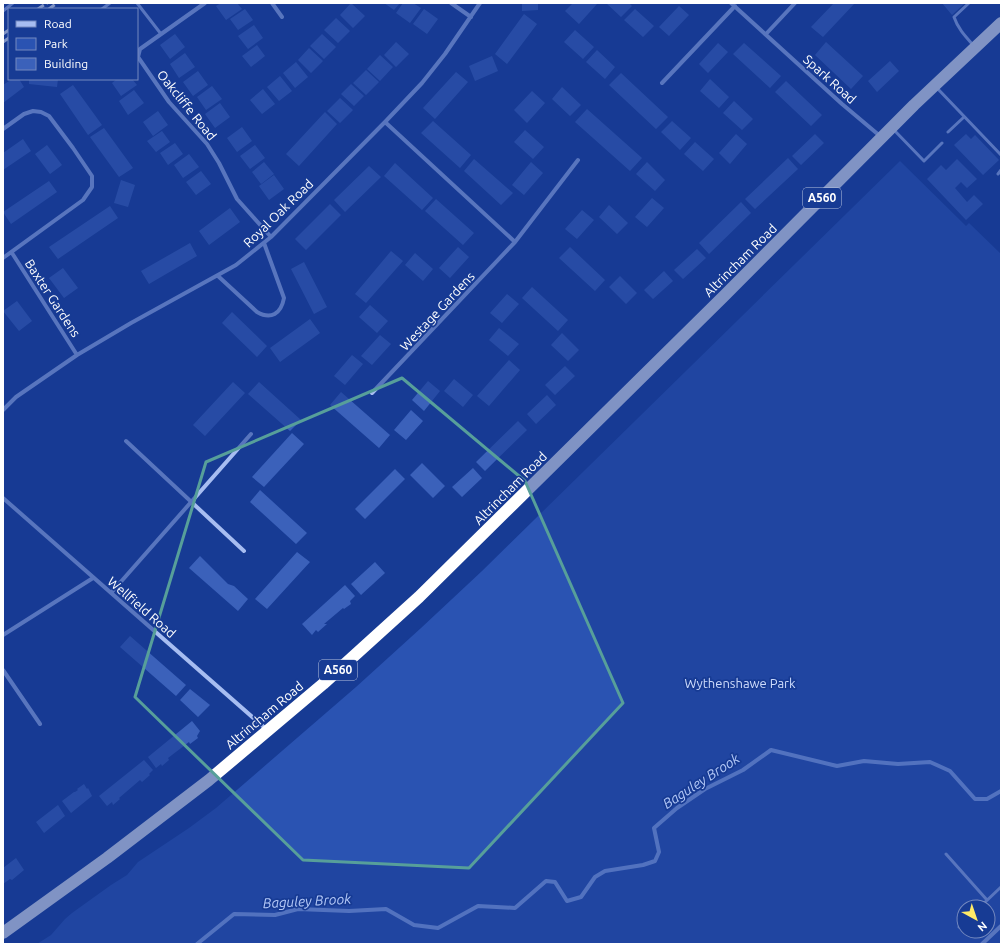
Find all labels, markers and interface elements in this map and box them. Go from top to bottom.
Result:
legend [8,8,138,80]
text: Road [44,17,72,30]
text: Park [44,37,68,50]
street label: Spark Road [801,52,859,106]
text: Building [44,57,88,70]
street label: Oakcliffe Road [155,67,219,143]
street label: Royal Oak Road [240,176,316,250]
road number: A560 [803,188,841,208]
street label: Altrincham Road [701,221,779,299]
street label: Baxter Gardens [23,257,83,340]
street label: Westage Gardens [397,269,477,353]
street label: Altrincham Road [471,449,549,527]
street label: Wellfield Road [105,574,179,640]
road number: A560 [319,660,357,680]
park label: Wythenshawe Park [684,676,796,690]
street label: Altrincham Road [222,679,306,751]
water label: Baguley Brook [660,750,743,812]
water label: Baguley Brook [262,891,352,911]
north arrow [956,899,996,939]
text: N [975,919,989,934]

